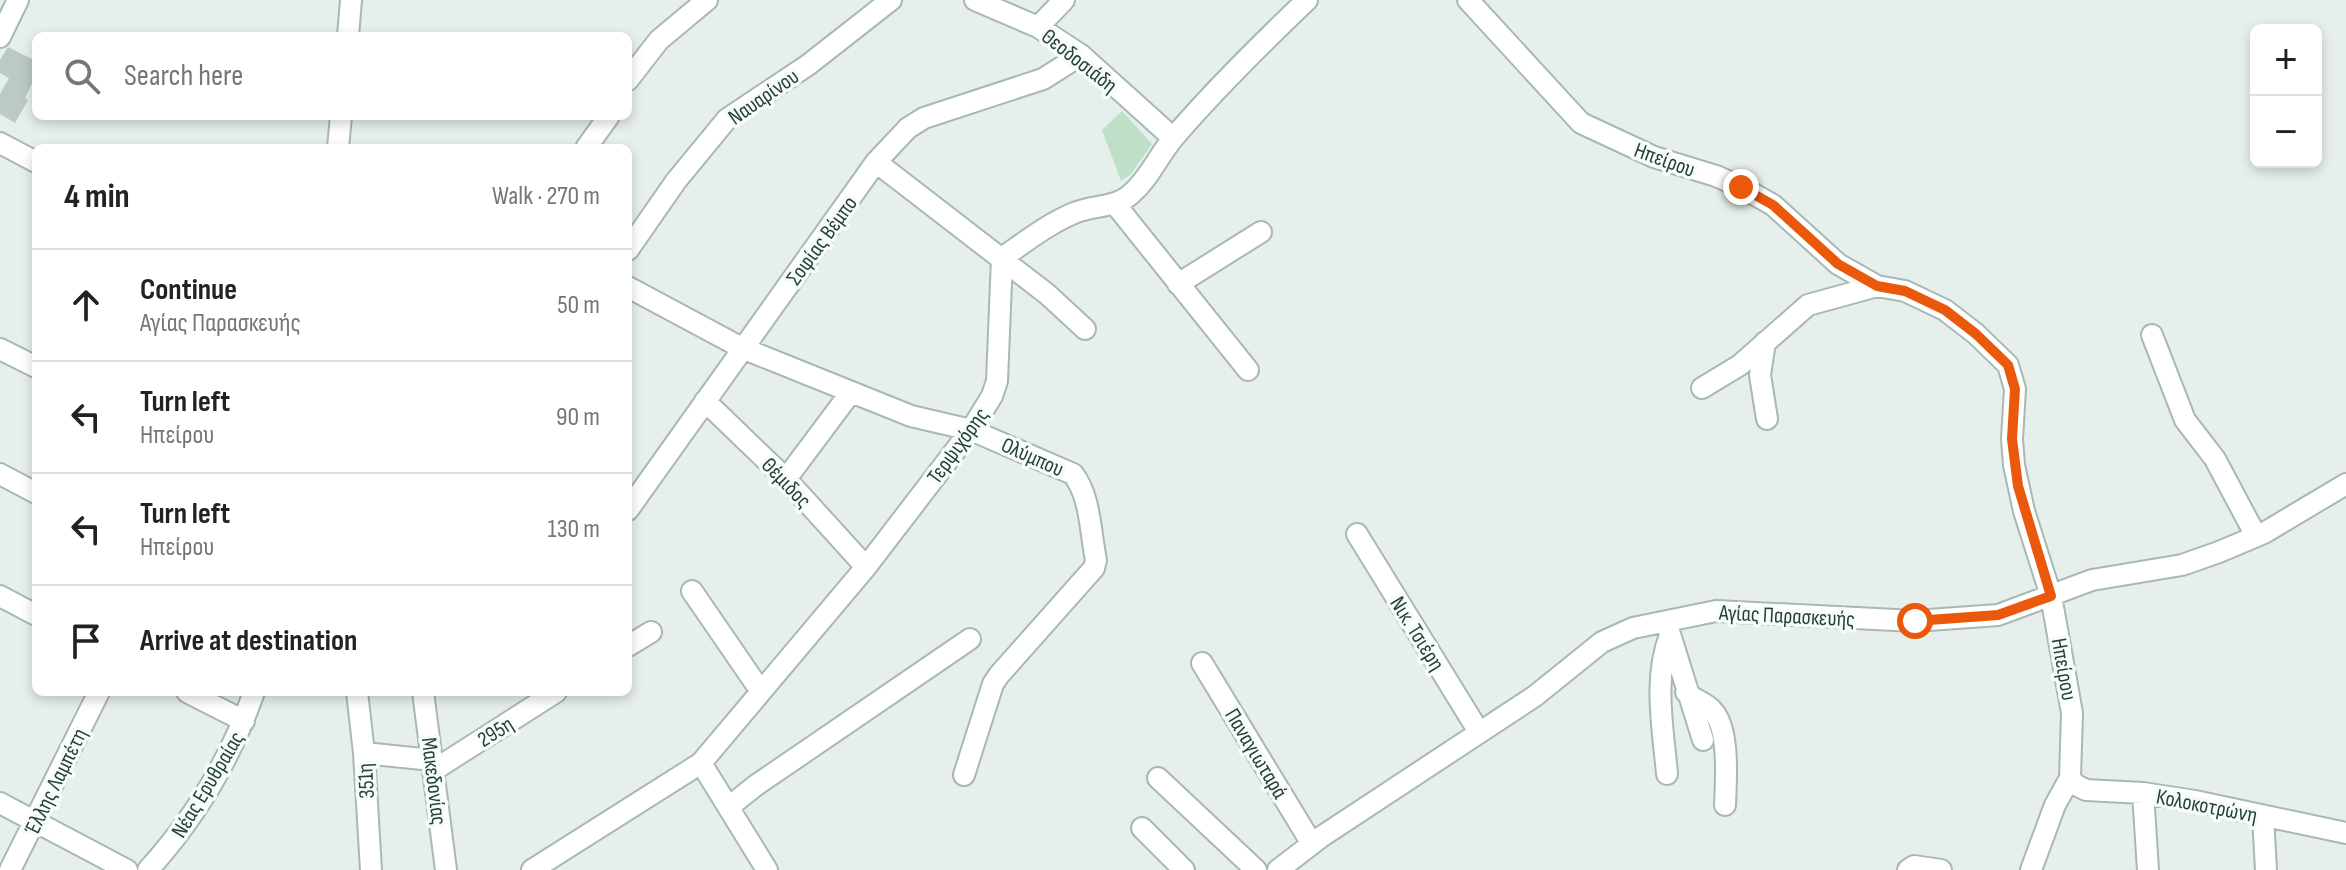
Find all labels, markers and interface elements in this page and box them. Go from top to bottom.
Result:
street label: Θεοδοσιάδη [1036,23,1122,99]
map controls [2250,24,2322,168]
button: + [2250,24,2322,96]
search box [32,32,632,120]
icon: search [60,54,104,98]
text: Search here [124,58,243,94]
street label: Ναυαρίνου [723,63,804,131]
button: − [2250,96,2322,168]
street label: Ηπείρου [1630,137,1699,184]
route end [1723,169,1759,205]
text: 4 min [64,176,130,217]
text: Walk · 270 m [492,181,600,212]
street label: Σοφίας Βέμπο [781,191,864,291]
text: Continue [140,272,237,308]
icon: ahead [64,283,108,327]
text: 50 m [557,290,600,321]
text: Αγίας Παρασκευής [140,308,301,339]
text: Turn left [140,384,230,420]
icon: left [64,395,108,439]
text: 90 m [556,402,600,433]
street label: Τερψιχόρης [921,402,995,489]
text: Ηπείρου [140,420,214,451]
street label: Ολύμπου [997,432,1068,483]
street label: Θέμιδος [755,452,817,514]
text: Turn left [140,496,230,532]
icon: left [64,507,108,551]
text: 130 m [548,514,600,545]
text: Ηπείρου [140,532,214,563]
street label: Νικ. Τσιέρη [1383,592,1450,676]
street label: Αγίας Παρασκευής [1717,599,1856,634]
route start [1897,603,1933,639]
icon: arrive [64,619,108,663]
text: Arrive at destination [140,623,357,659]
street label: Ηπείρου [2045,636,2082,703]
street label: Παναγιωταρά [1218,704,1294,805]
street label: 295η [473,711,519,754]
street label: Έλλης Λαμπέτη [19,724,94,840]
street label: Νέας Ερυθραίας [166,727,251,843]
street label: Μακεδονίας [415,736,452,827]
street label: 351η [352,763,381,799]
street label: Κολοκοτρώνη [2154,783,2259,829]

